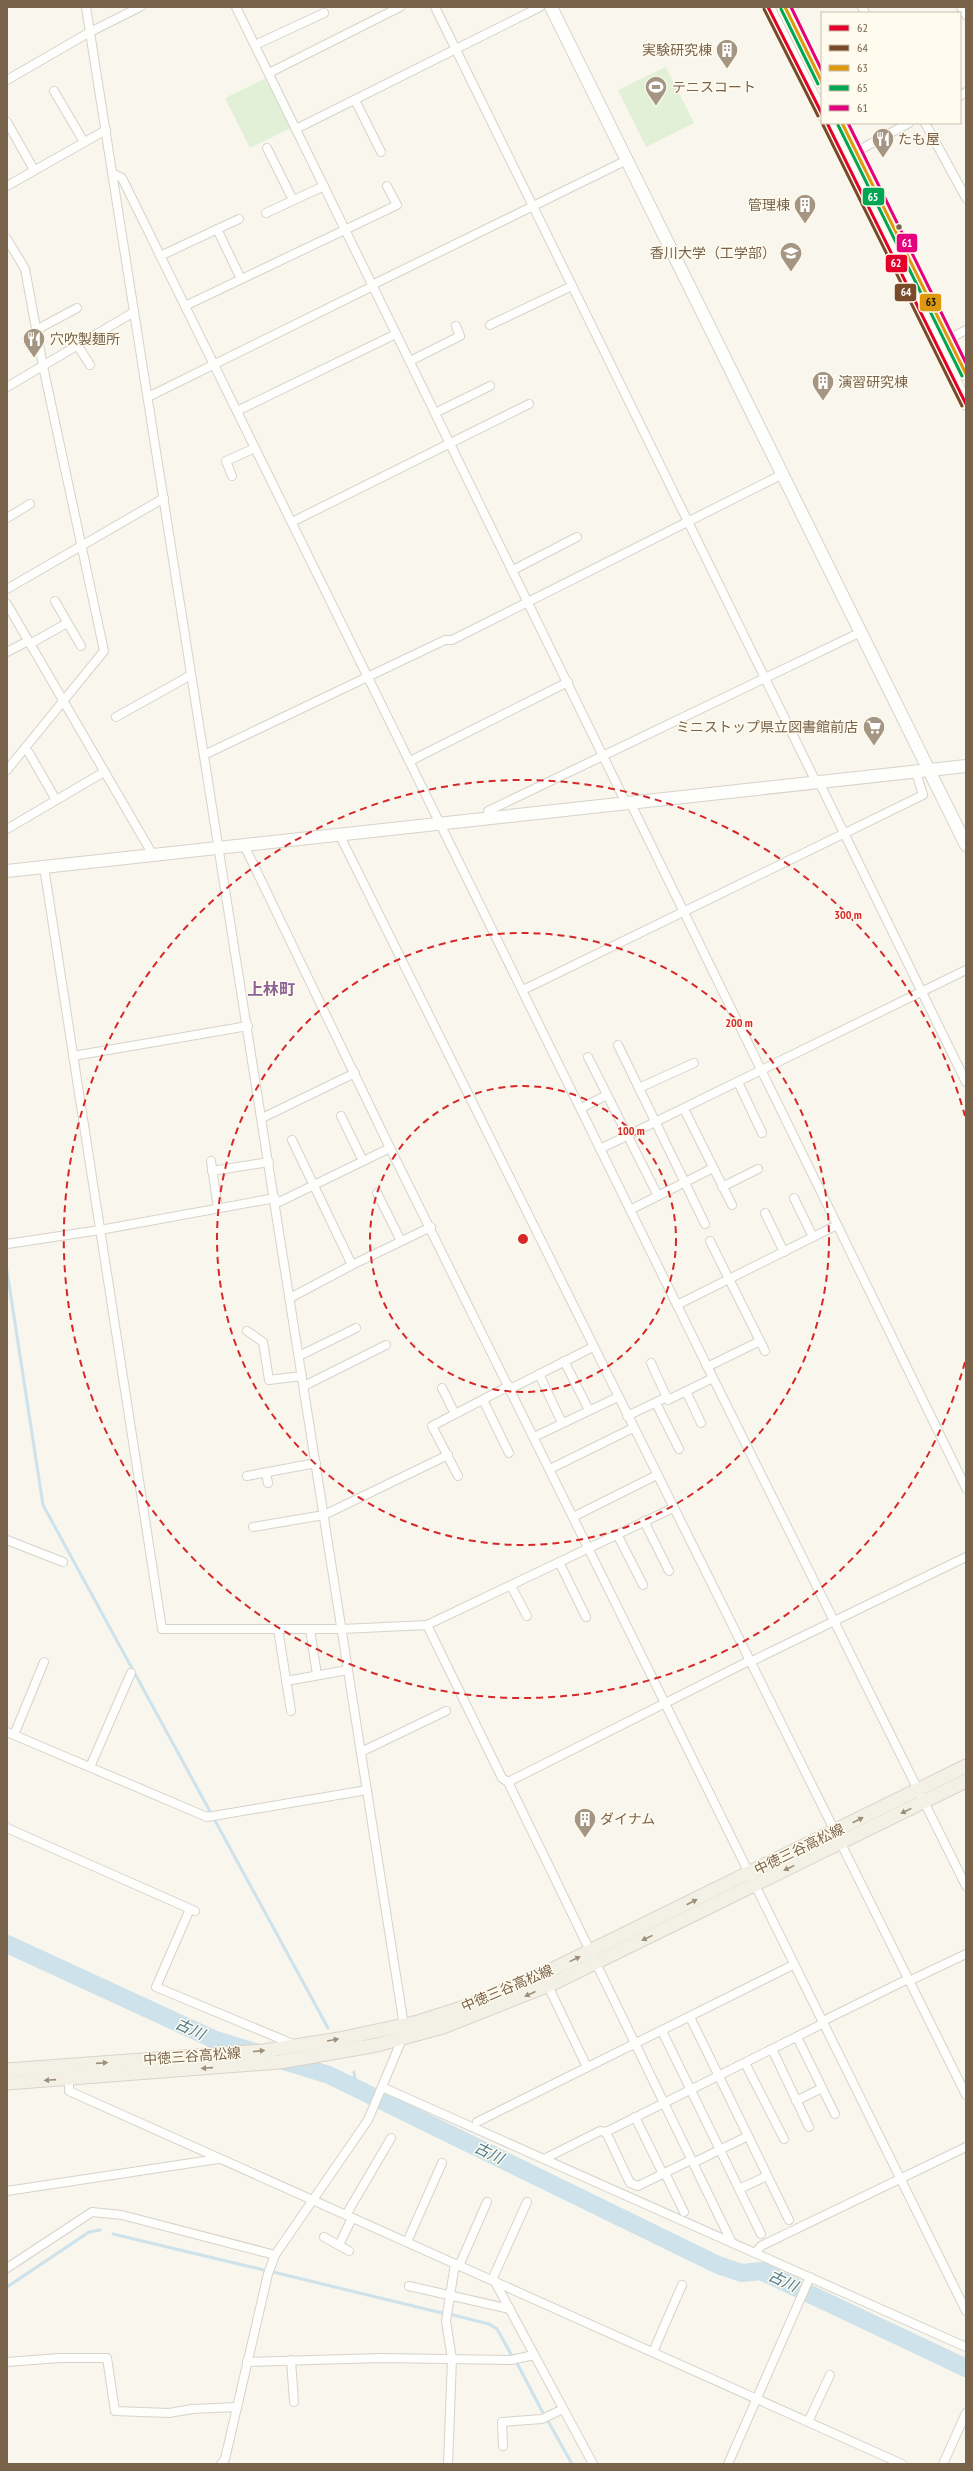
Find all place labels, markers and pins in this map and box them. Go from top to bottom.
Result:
building icon: 実験研究棟 [714,37,740,70]
place label: 実験研究棟 [642,41,712,59]
sports icon: テニスコート [643,74,669,107]
place label: テニスコート [672,78,756,96]
restaurant icon: たも屋 [870,126,896,159]
place label: たも屋 [898,130,940,148]
building icon: 管理棟 [792,192,818,225]
place label: 管理棟 [748,196,790,214]
unlabelled marker [894,222,904,232]
school or university icon: 香川大学（工学部） [778,240,804,273]
place label: 香川大学（工学部） [650,244,776,262]
restaurant icon: 穴吹製麺所 [21,326,47,359]
place label: 穴吹製麺所 [50,330,120,348]
building icon: 演習研究棟 [810,369,836,402]
place label: 演習研究棟 [838,373,908,391]
supermarket icon: ミニストップ県立図書館前店 [861,714,887,747]
place label: ミニストップ県立図書館前店 [676,718,858,736]
centre of rings [516,1232,530,1246]
building icon: ダイナム [572,1806,598,1839]
place label: ダイナム [600,1810,655,1828]

